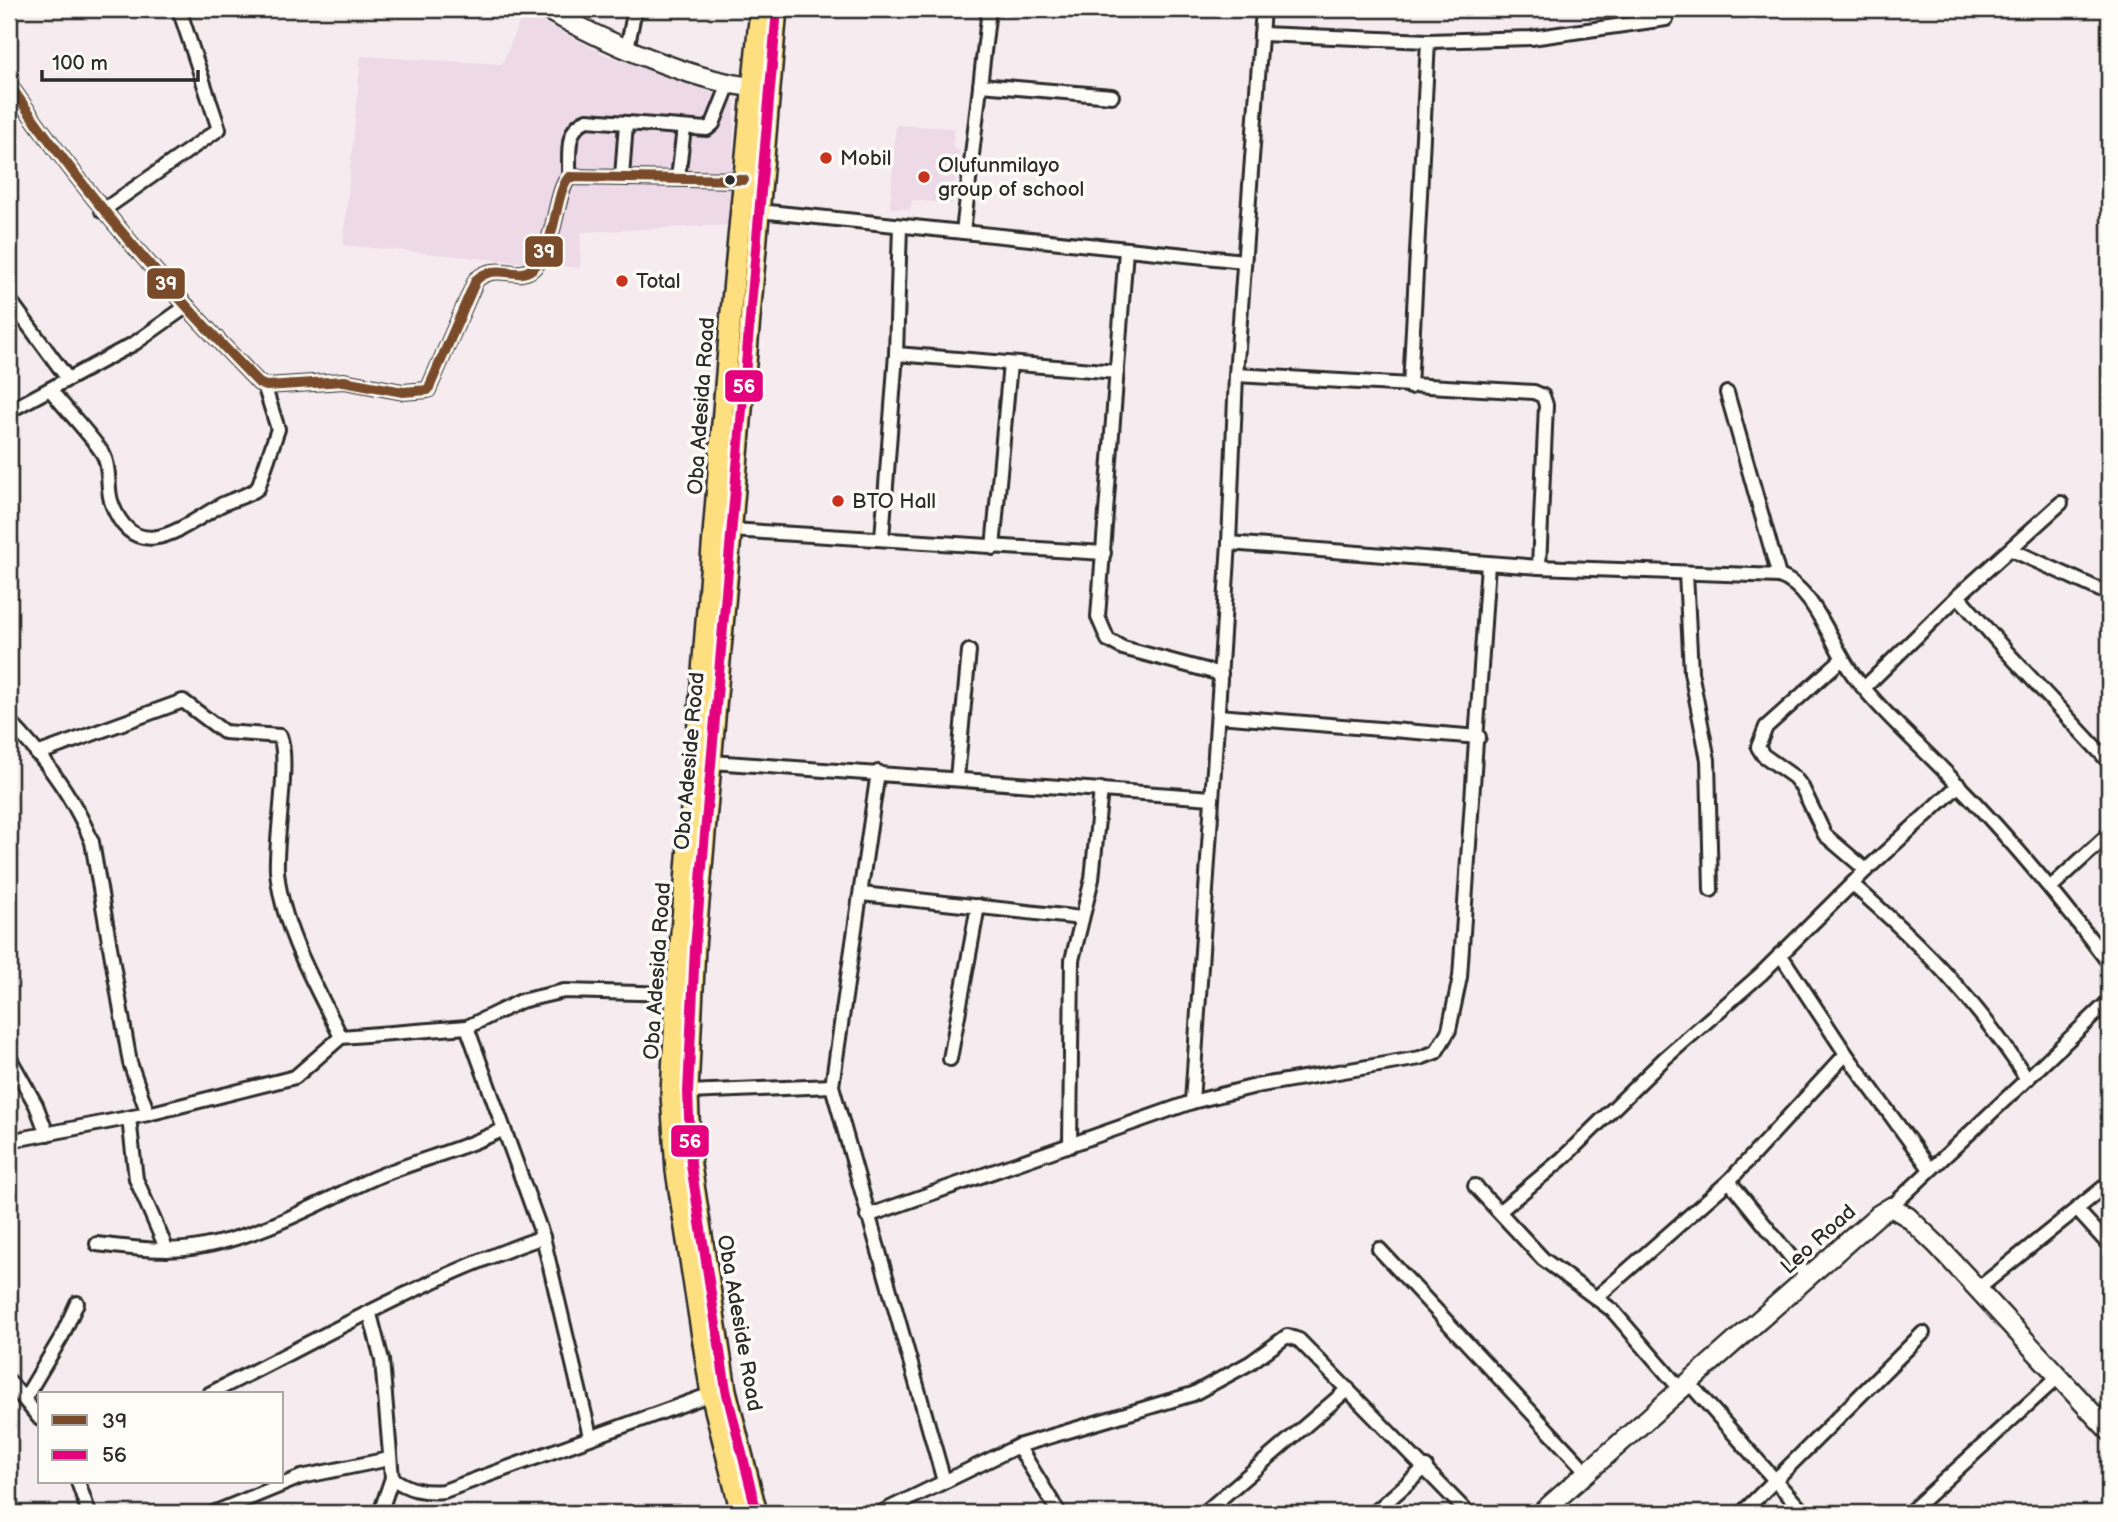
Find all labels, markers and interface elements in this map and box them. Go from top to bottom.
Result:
scale bar [42,38,198,82]
text: 100 m [52,51,108,76]
place label: Mobil [840,146,891,171]
marker: Mobil [818,150,834,166]
place label: Olufunmilayo group of school [938,153,1084,202]
marker: Olufunmilayo group of school [916,169,932,185]
unlabelled marker [723,173,737,187]
line badge: 39 [524,235,564,268]
text: 39 [533,241,555,264]
line badge: 39 [146,267,186,300]
place label: Total [636,269,680,294]
text: 39 [155,273,177,296]
marker: Total [614,273,630,289]
street label: Oba Adesida Road [683,316,720,496]
line badge: 56 [724,369,764,403]
text: 56 [733,376,755,399]
place label: BTO Hall [852,489,936,514]
marker: BTO Hall [830,493,846,509]
street label: Oba Adeside Road [669,671,710,851]
street label: Oba Adesida Road [639,881,676,1061]
line badge: 56 [670,1124,710,1158]
text: 56 [679,1131,701,1154]
street label: Leo Road [1776,1199,1861,1280]
street label: Oba Adeside Road [712,1233,767,1413]
legend [38,1392,284,1484]
text: 39 [102,1409,127,1434]
text: 56 [102,1443,127,1468]

